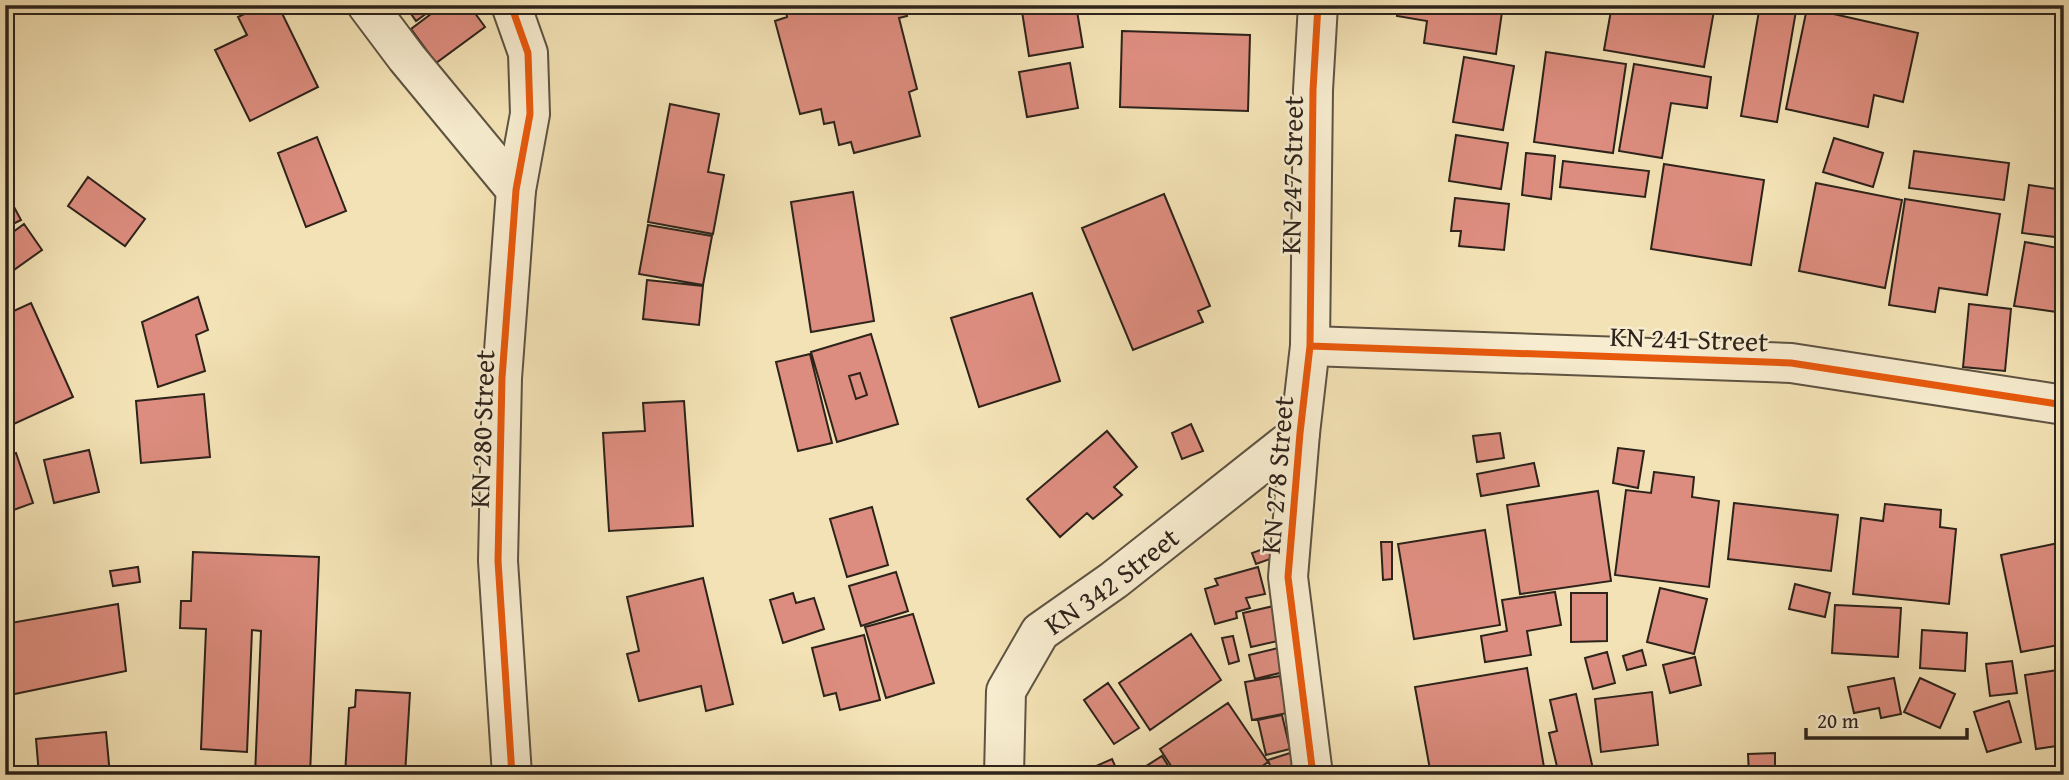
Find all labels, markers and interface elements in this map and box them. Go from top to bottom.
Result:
street label: KN 247 Street [1269,95,1313,255]
street label: KN 241 Street [1609,315,1769,361]
street label: KN 280 Street [458,349,504,509]
street label: KN 278 Street [1249,394,1303,556]
street label: KN 342 Street [1035,516,1187,644]
scale bar [1806,696,1968,740]
text: 20 m [1817,705,1859,736]

